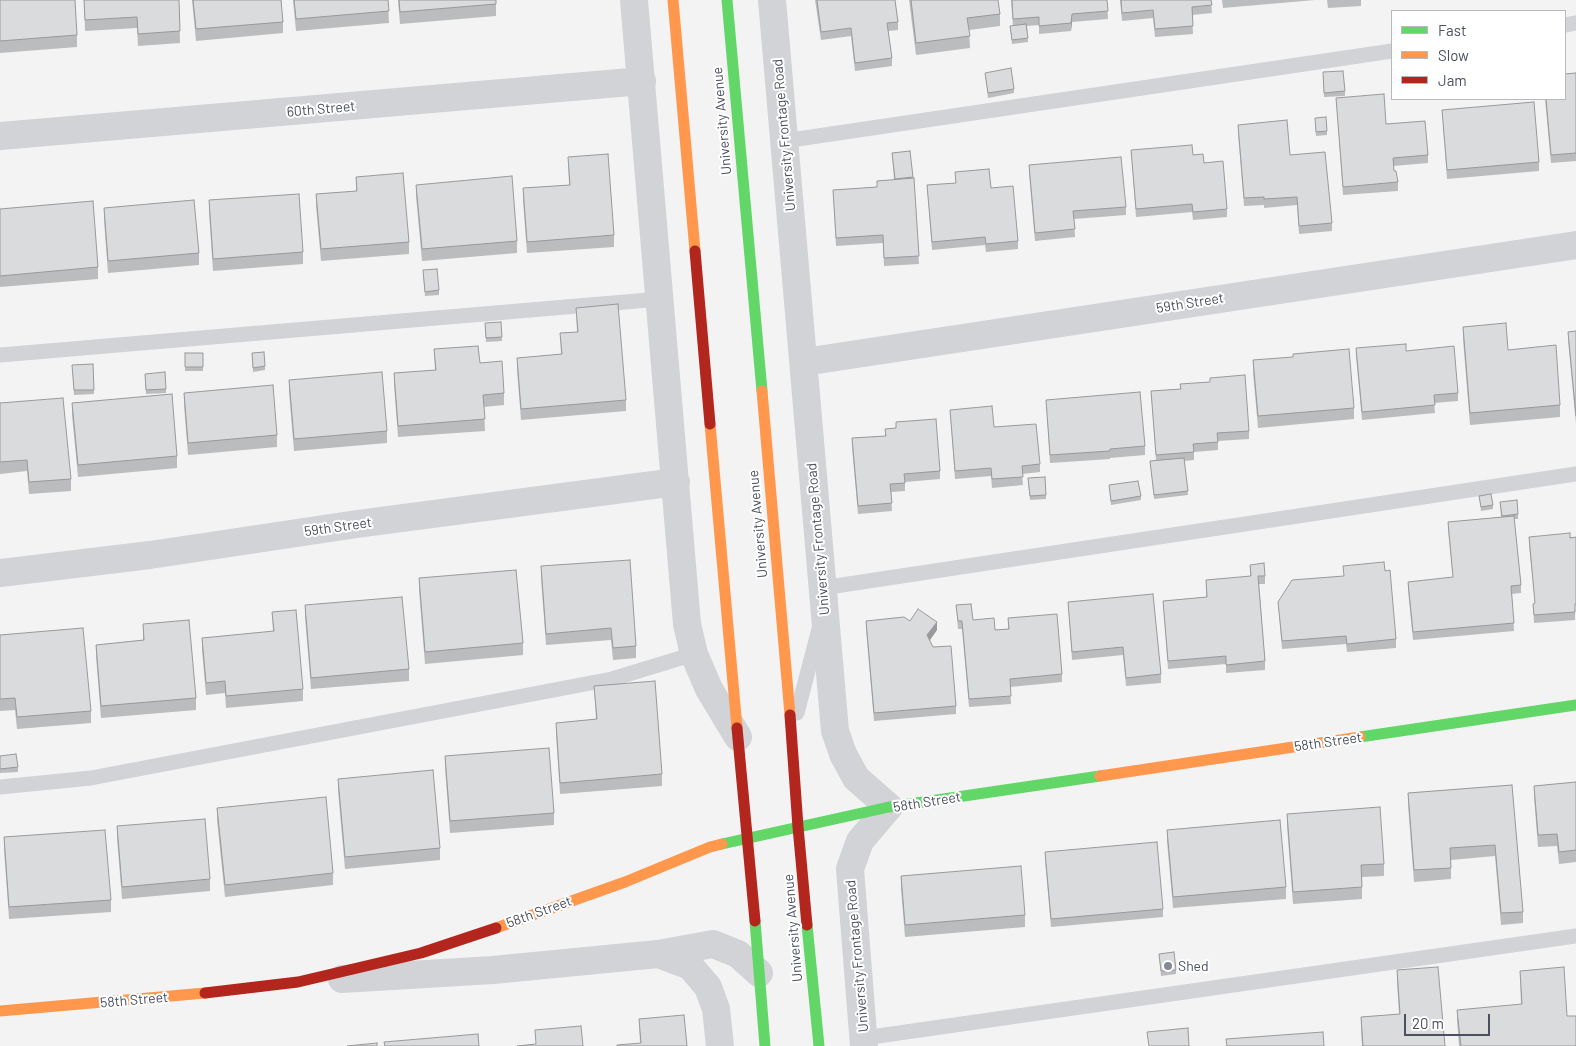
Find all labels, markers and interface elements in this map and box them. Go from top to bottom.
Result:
legend [1391,10,1566,100]
text: Fast [1438,21,1466,39]
text: Slow [1438,46,1469,64]
street label: University Frontage Road [769,58,799,212]
street label: University Avenue [709,66,735,176]
text: Jam [1438,71,1467,89]
street label: 60th Street [286,98,356,120]
street label: 59th Street [1155,289,1225,317]
street label: University Frontage Road [803,462,833,616]
street label: University Avenue [745,469,771,579]
street label: 59th Street [303,514,373,540]
street label: 58th Street [1293,729,1363,755]
street label: 58th Street [892,788,962,816]
street label: University Avenue [780,873,806,983]
street label: University Frontage Road [842,879,872,1033]
street label: 58th Street [504,892,574,932]
place label: Shed [1178,958,1209,974]
marker: Shed [1162,960,1174,972]
street label: 58th Street [99,989,169,1011]
scale bar [1406,1004,1492,1036]
text: 20 m [1412,1014,1444,1032]

